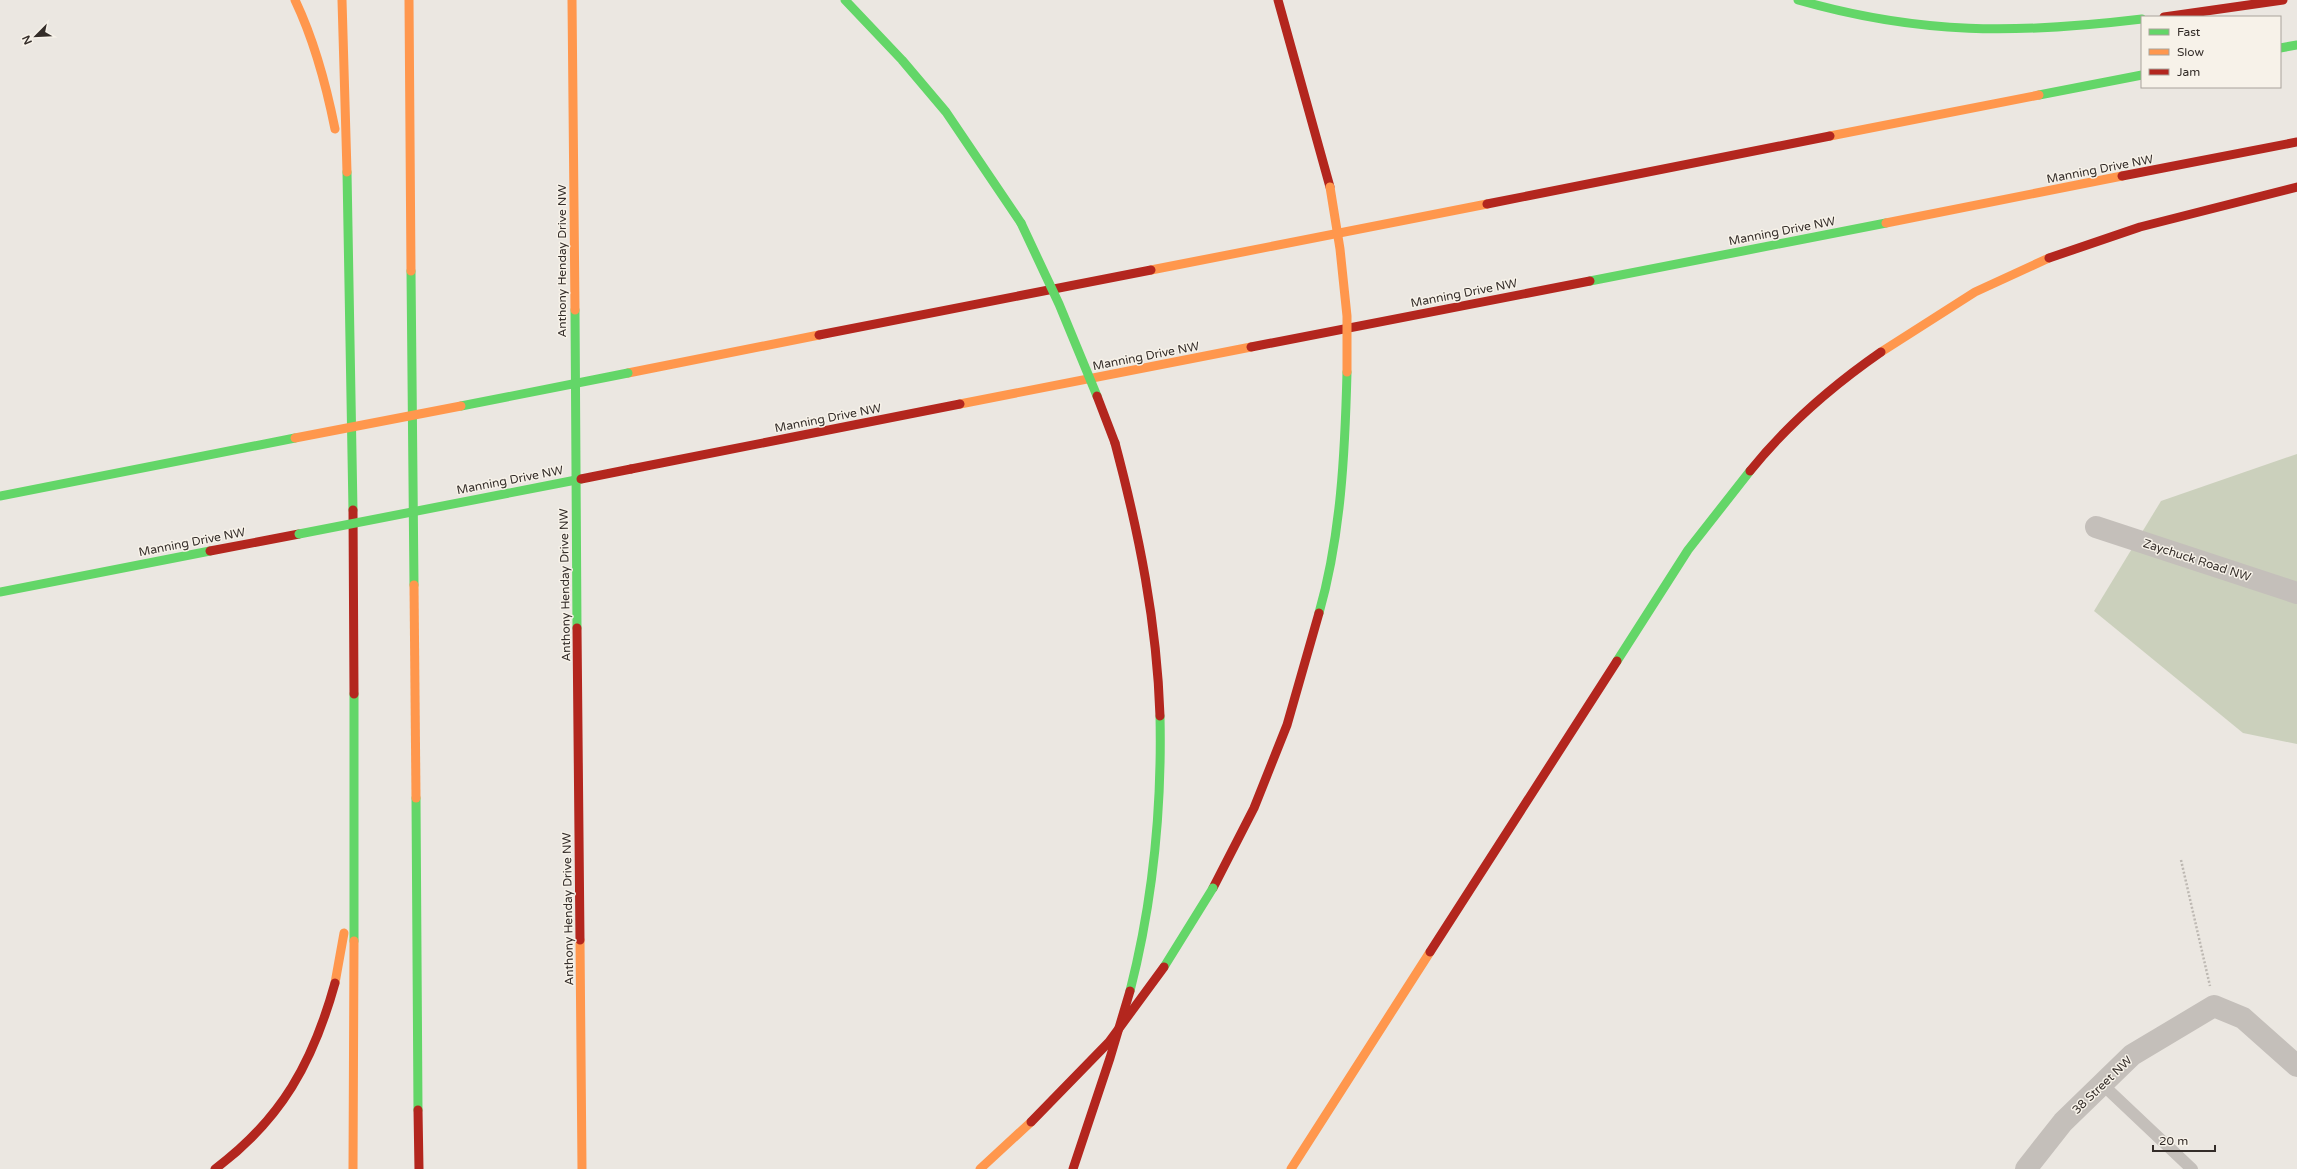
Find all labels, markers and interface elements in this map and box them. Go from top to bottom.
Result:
north arrow [16,16,56,56]
legend [2141,16,2281,88]
text: Fast [2177,25,2201,39]
text: N [20,33,35,47]
text: Slow [2177,45,2204,59]
text: Jam [2177,65,2200,79]
street label: Manning Drive NW [2045,152,2155,186]
street label: Anthony Henday Drive NW [555,184,569,338]
street label: Manning Drive NW [1727,214,1837,248]
street label: Manning Drive NW [1409,276,1519,310]
street label: Manning Drive NW [1091,339,1201,373]
street label: Manning Drive NW [773,401,883,435]
street label: Manning Drive NW [455,463,565,497]
street label: Anthony Henday Drive NW [557,508,573,662]
street label: Manning Drive NW [137,525,247,559]
street label: Zaychuck Road NW [2141,536,2253,584]
street label: Anthony Henday Drive NW [560,832,576,986]
street label: 38 Street NW [2069,1053,2135,1117]
scale bar [2153,1127,2215,1153]
text: 20 m [2159,1134,2188,1148]

